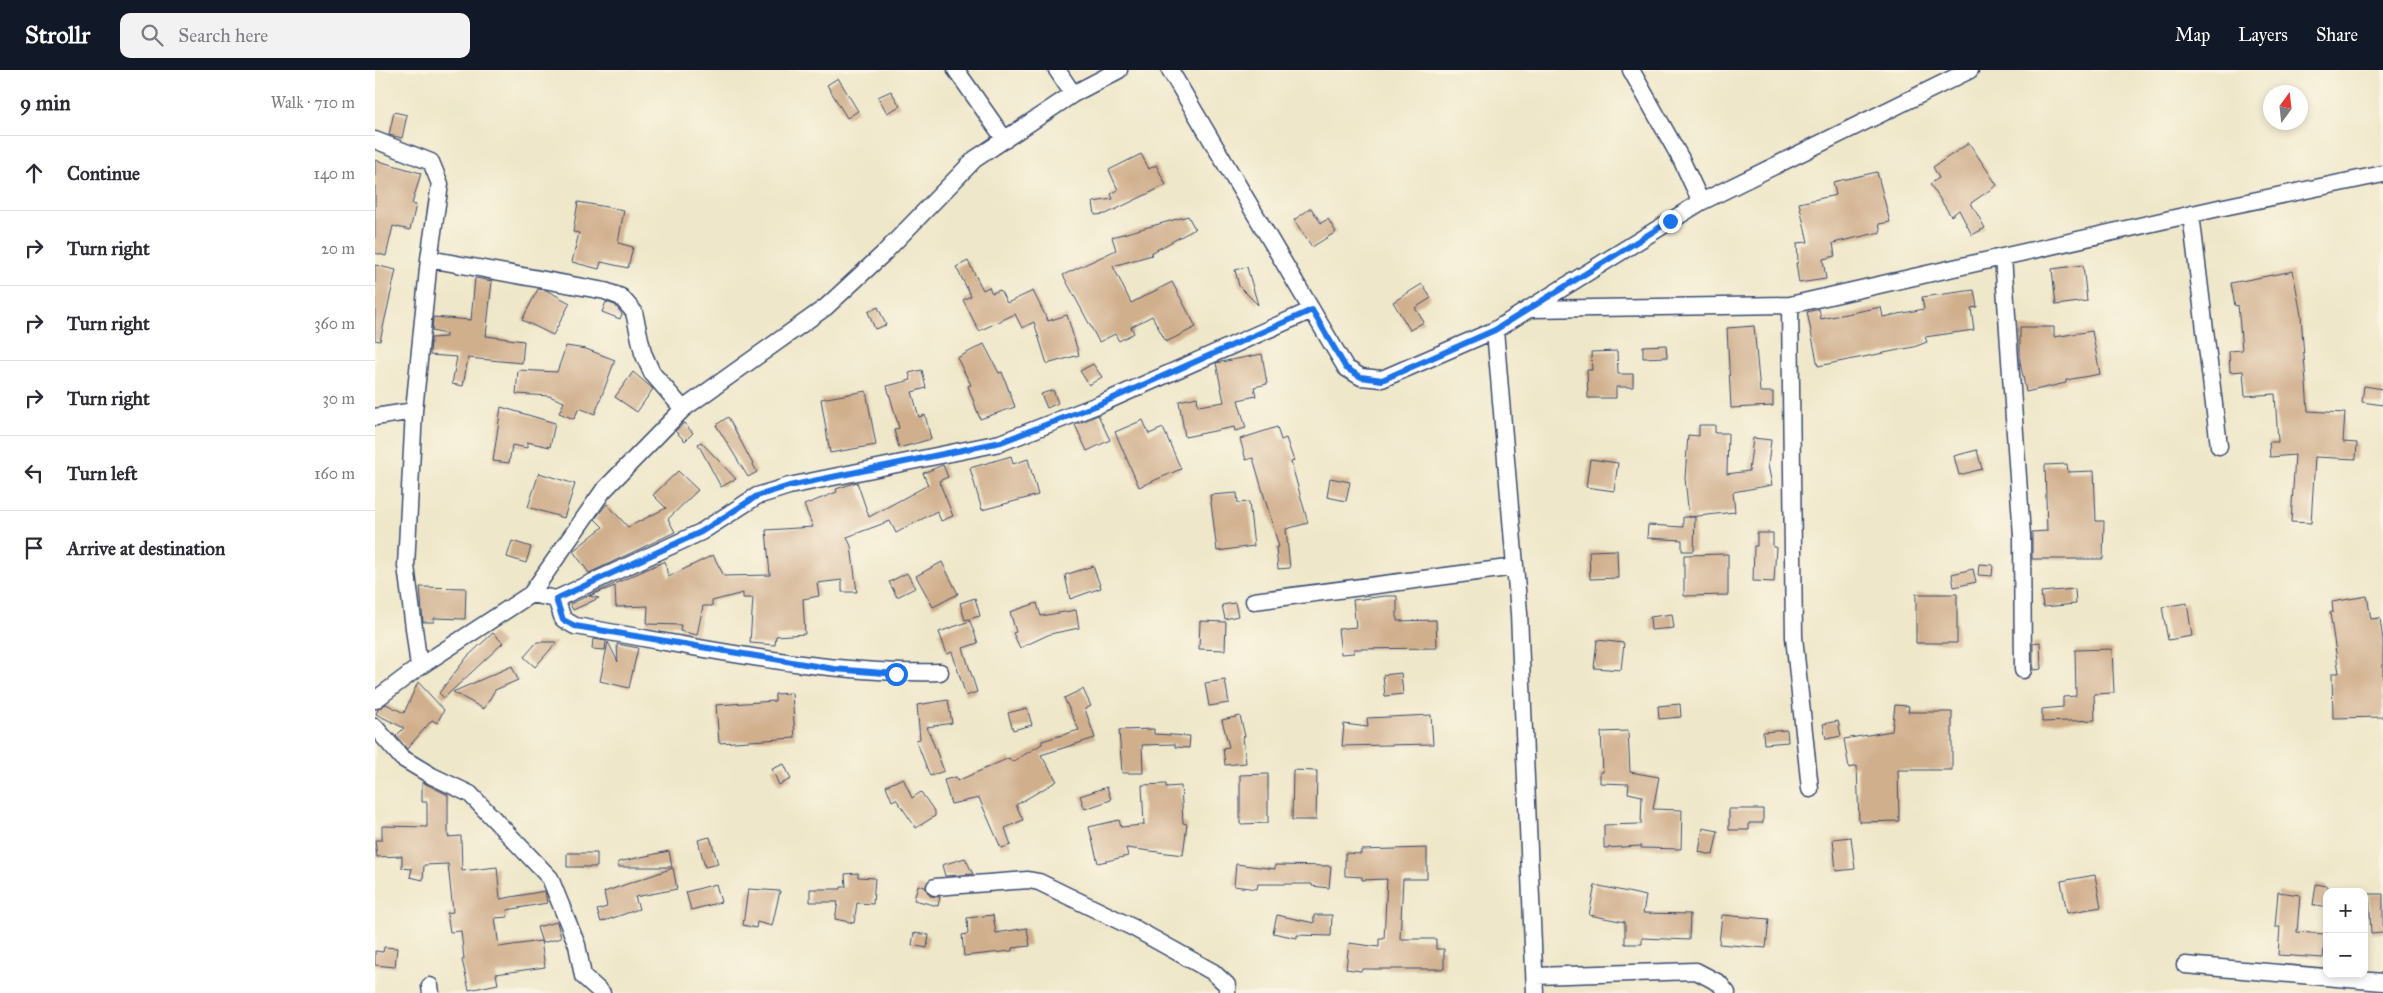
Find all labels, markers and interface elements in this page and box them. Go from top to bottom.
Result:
search box [120,13,470,58]
text: Strollr [25,20,90,50]
icon: search [138,21,166,49]
text: Search here [178,24,268,47]
text: Map [2175,24,2210,46]
text: Layers [2238,24,2288,46]
text: Share [2316,24,2358,46]
north arrow [2263,85,2308,130]
text: 9 min [20,90,71,116]
text: Walk · 710 m [271,93,355,112]
icon: ahead [20,159,48,187]
text: Continue [67,162,140,185]
text: 140 m [314,164,355,183]
route end [1659,210,1682,233]
icon: right [20,234,48,262]
text: Turn right [67,237,150,260]
text: 20 m [321,239,355,258]
icon: right [20,309,48,337]
text: Turn right [67,312,150,335]
text: 360 m [314,314,355,333]
icon: right [20,384,48,412]
text: Turn right [67,387,150,410]
text: 30 m [322,389,355,408]
icon: left [20,459,48,487]
text: Turn left [67,462,137,485]
text: 160 m [314,464,355,483]
icon: arrive [20,534,48,562]
text: Arrive at destination [67,537,225,560]
route start [885,663,908,686]
map controls [2323,888,2368,978]
button: + [2323,888,2368,933]
button: − [2323,933,2368,978]

